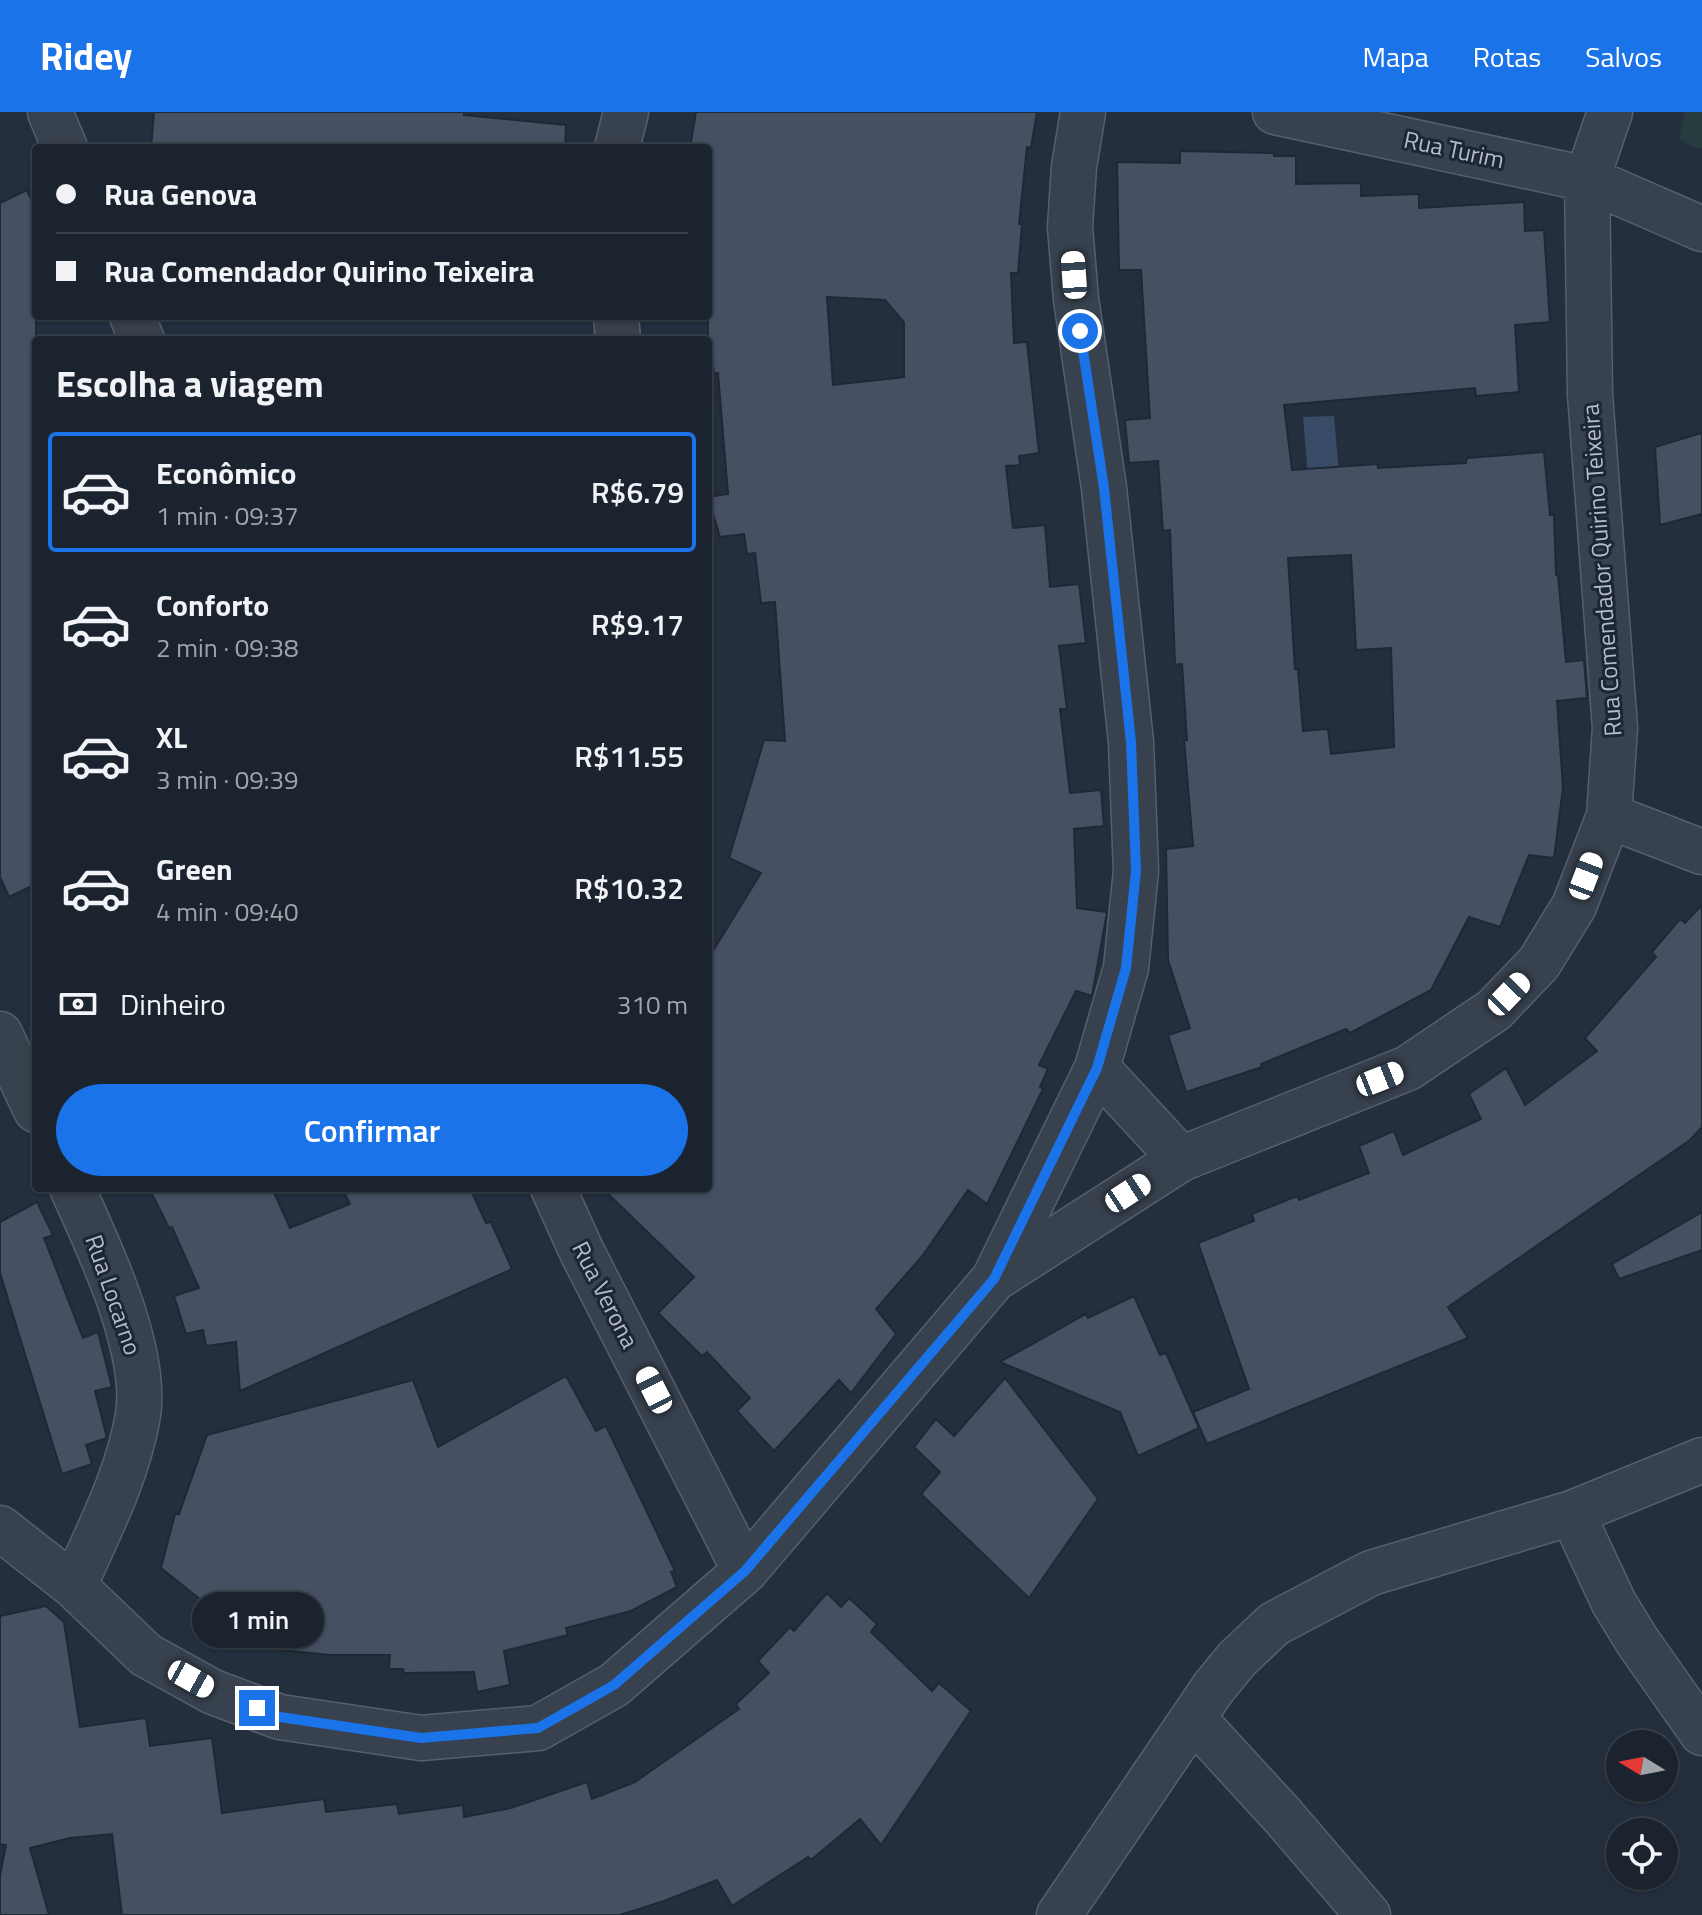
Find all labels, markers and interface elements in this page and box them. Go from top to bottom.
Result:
text: Ridey [40,27,132,85]
text: Mapa [1362,35,1429,78]
text: Rotas [1473,35,1541,78]
text: Salvos [1585,35,1662,78]
street label: Rua Turim [1401,121,1508,177]
text: Rua Genova [104,171,257,217]
text: Rua Comendador Quirino Teixeira [104,248,534,294]
car [1060,250,1088,300]
route start [1062,313,1098,349]
text: Escolha a viagem [56,356,324,411]
street label: Rua Comendador Quirino Teixeira [1571,403,1631,738]
text: Econômico [156,450,296,496]
icon: car [60,456,132,528]
text: R$6.79 [591,469,684,515]
text: 1 min · 09:37 [156,496,299,535]
text: Conforto [156,582,269,628]
icon: car [60,588,132,660]
text: R$9.17 [591,601,684,647]
text: 2 min · 09:38 [156,628,299,667]
text: XL [156,714,187,760]
icon: car [60,720,132,792]
text: R$11.55 [574,733,684,779]
text: 3 min · 09:39 [156,760,299,799]
text: Green [156,846,233,892]
car [1566,849,1606,903]
icon: car [60,852,132,924]
text: R$10.32 [574,865,684,911]
text: 4 min · 09:40 [156,892,299,931]
car [1484,968,1534,1020]
text: Dinheiro [120,981,226,1027]
icon: cash [56,982,100,1026]
text: 310 m [617,985,688,1024]
car [1353,1059,1407,1099]
button: Confirmar [56,1084,688,1176]
car [1101,1170,1155,1216]
street label: Rua Locarno [77,1230,151,1360]
street label: Rua Verona [564,1235,648,1354]
car [632,1363,676,1417]
callout: 1 min [191,1592,323,1648]
text: 1 min [227,1600,289,1639]
car [164,1657,218,1701]
route end [239,1690,275,1726]
north arrow [1606,1730,1678,1802]
map controls [1606,1730,1678,1890]
button: locate [1606,1818,1678,1890]

